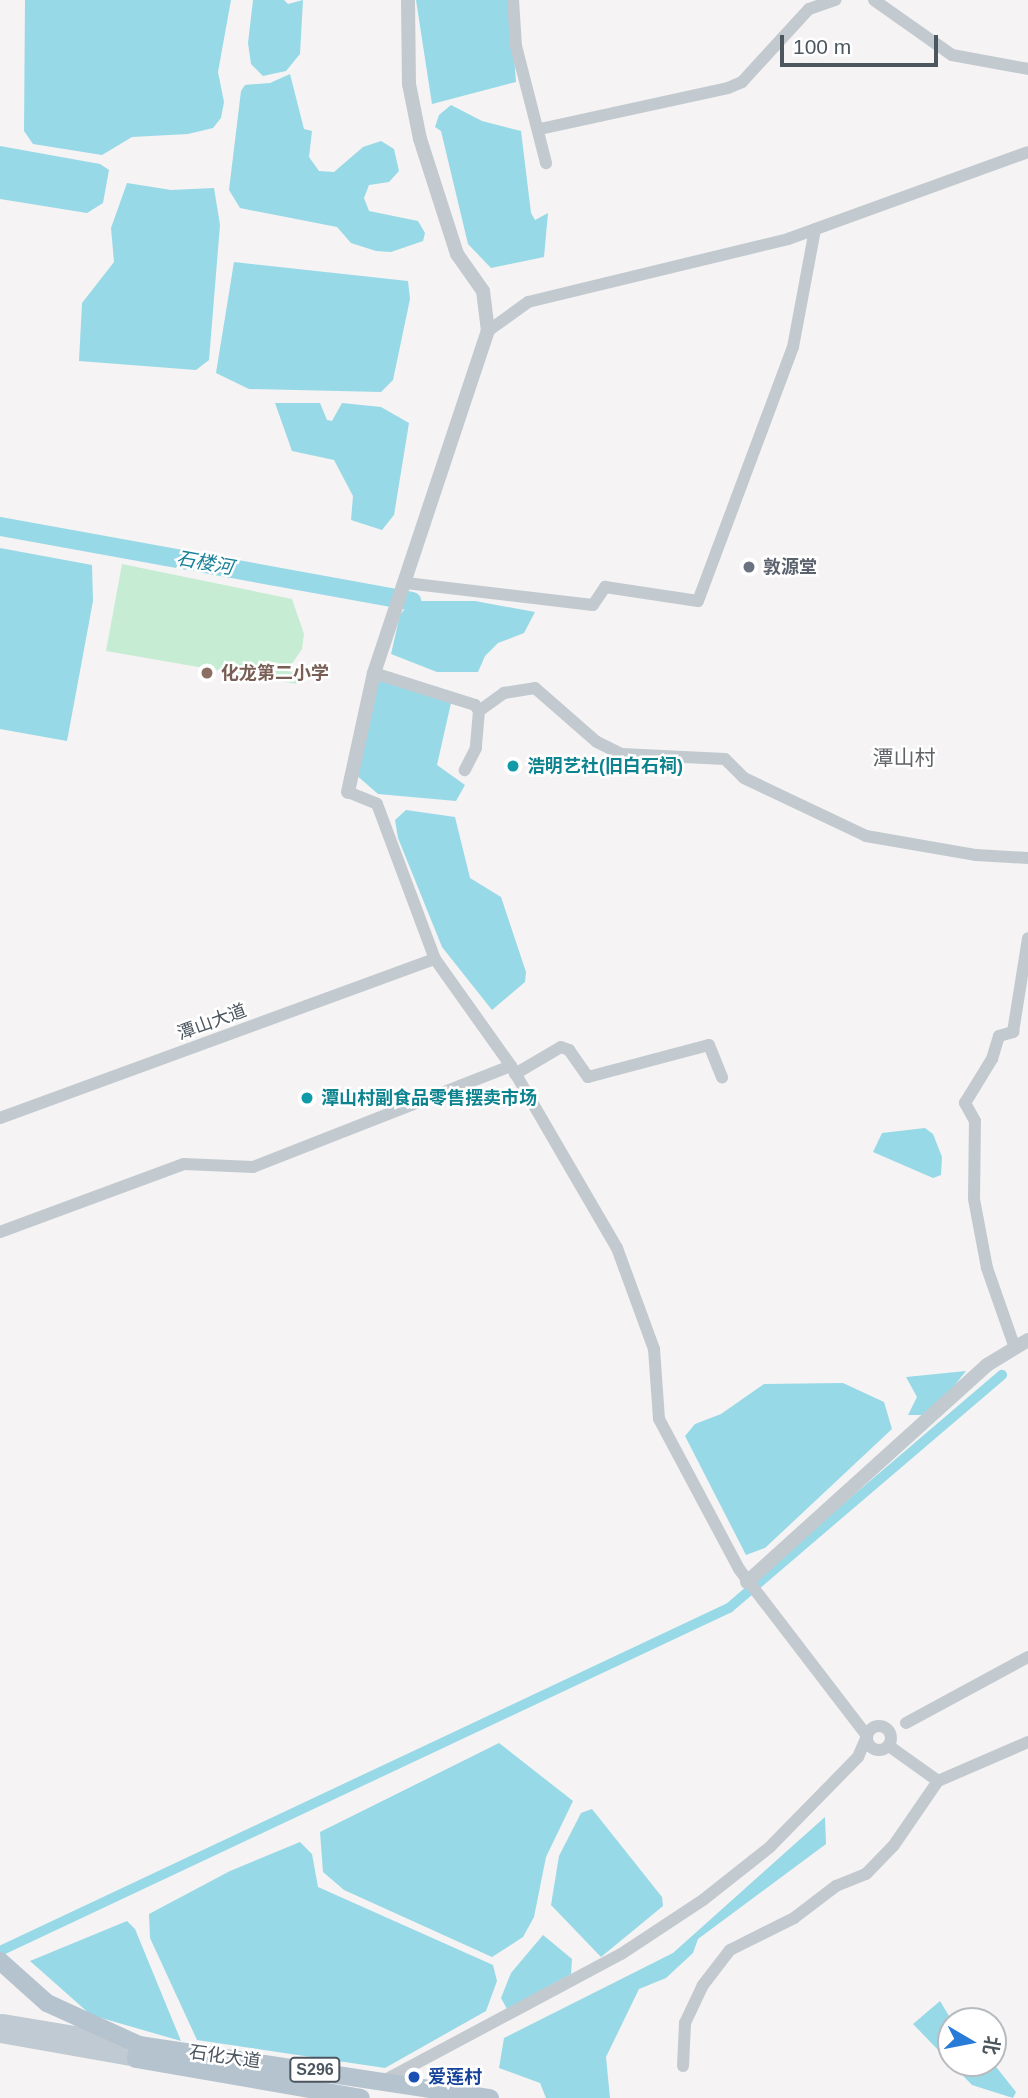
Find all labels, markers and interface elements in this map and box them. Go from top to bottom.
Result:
scale bar [783,21,940,65]
text: 100 m [793,35,851,58]
water label: 石楼河 [175,547,235,579]
place label: 敦源堂 [763,556,817,578]
marker: 敦源堂 [741,559,757,575]
place label: 化龙第二小学 [221,662,329,684]
marker: 化龙第二小学 [199,665,215,681]
district label: 潭山村 [873,745,935,771]
place label: 浩明艺社(旧白石祠) [527,755,683,777]
marker: 浩明艺社(旧白石祠) [505,758,521,774]
street label: 潭山大道 [174,1000,250,1044]
place label: 潭山村副食品零售摆卖市场 [321,1087,537,1109]
marker: 潭山村副食品零售摆卖市场 [299,1090,315,1106]
north arrow [937,2007,1007,2077]
text: 北 [979,2034,1003,2057]
street label: 石化大道 [188,2041,262,2073]
road number: S296 [289,2058,341,2082]
place label: 爱莲村 [428,2066,482,2088]
marker: 爱莲村 [406,2069,422,2085]

